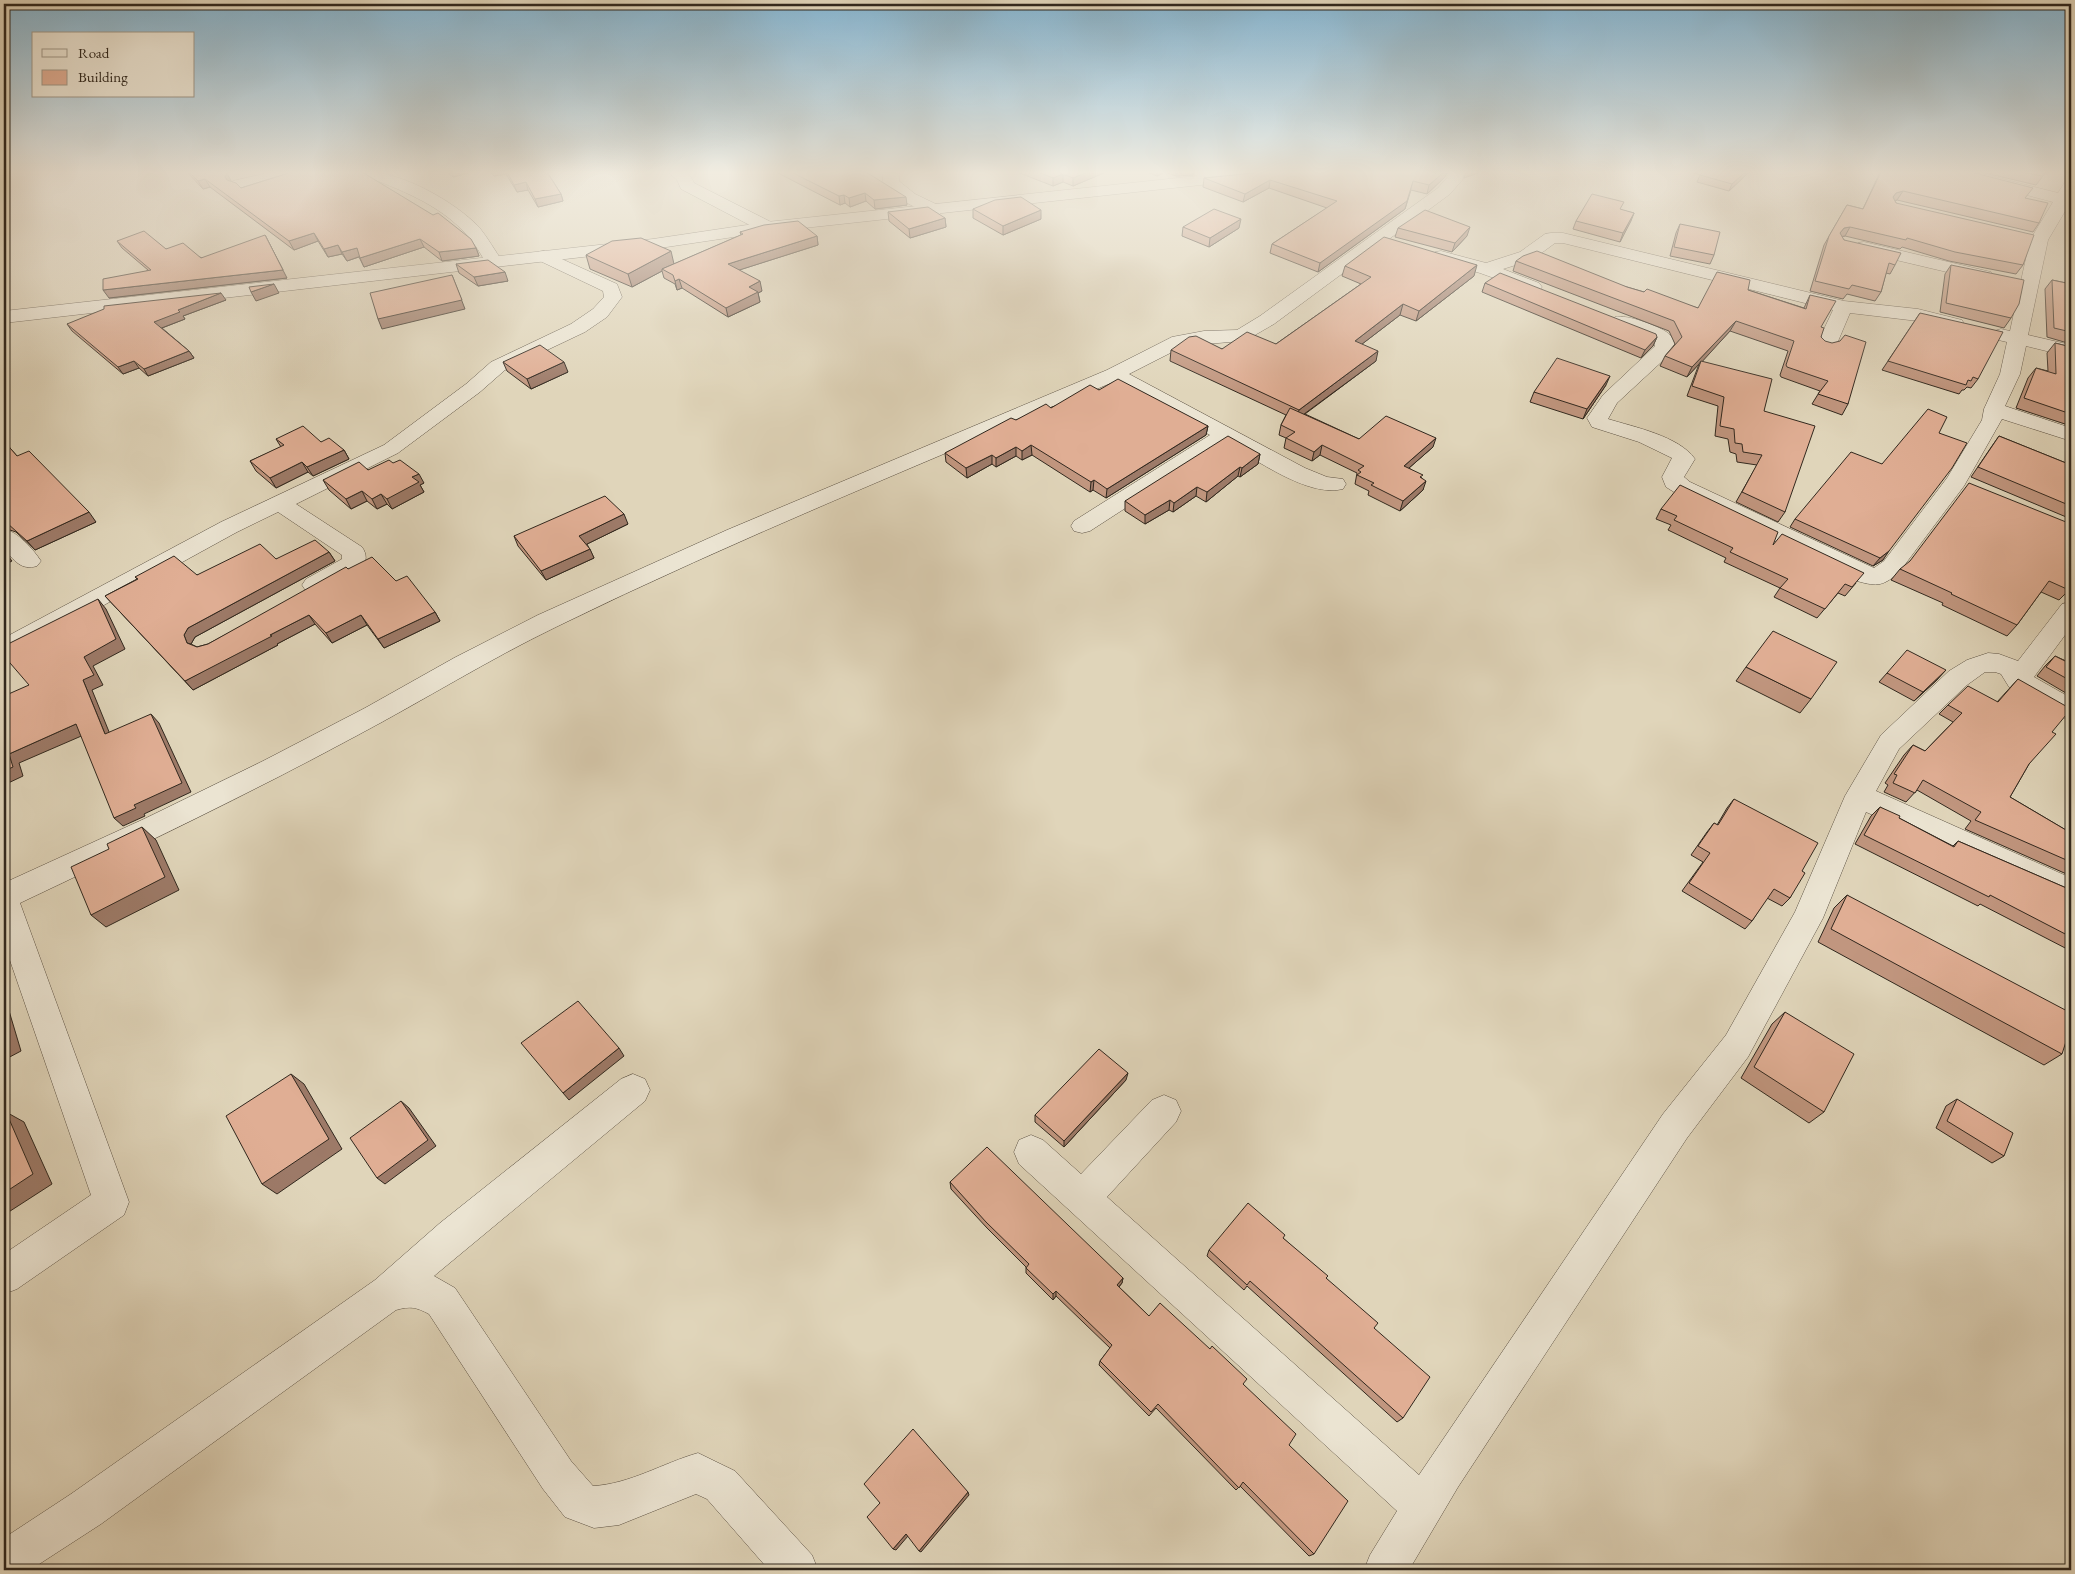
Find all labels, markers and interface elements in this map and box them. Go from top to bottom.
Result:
legend [32,32,195,98]
text: Road [78,43,110,62]
text: Building [78,67,128,86]

